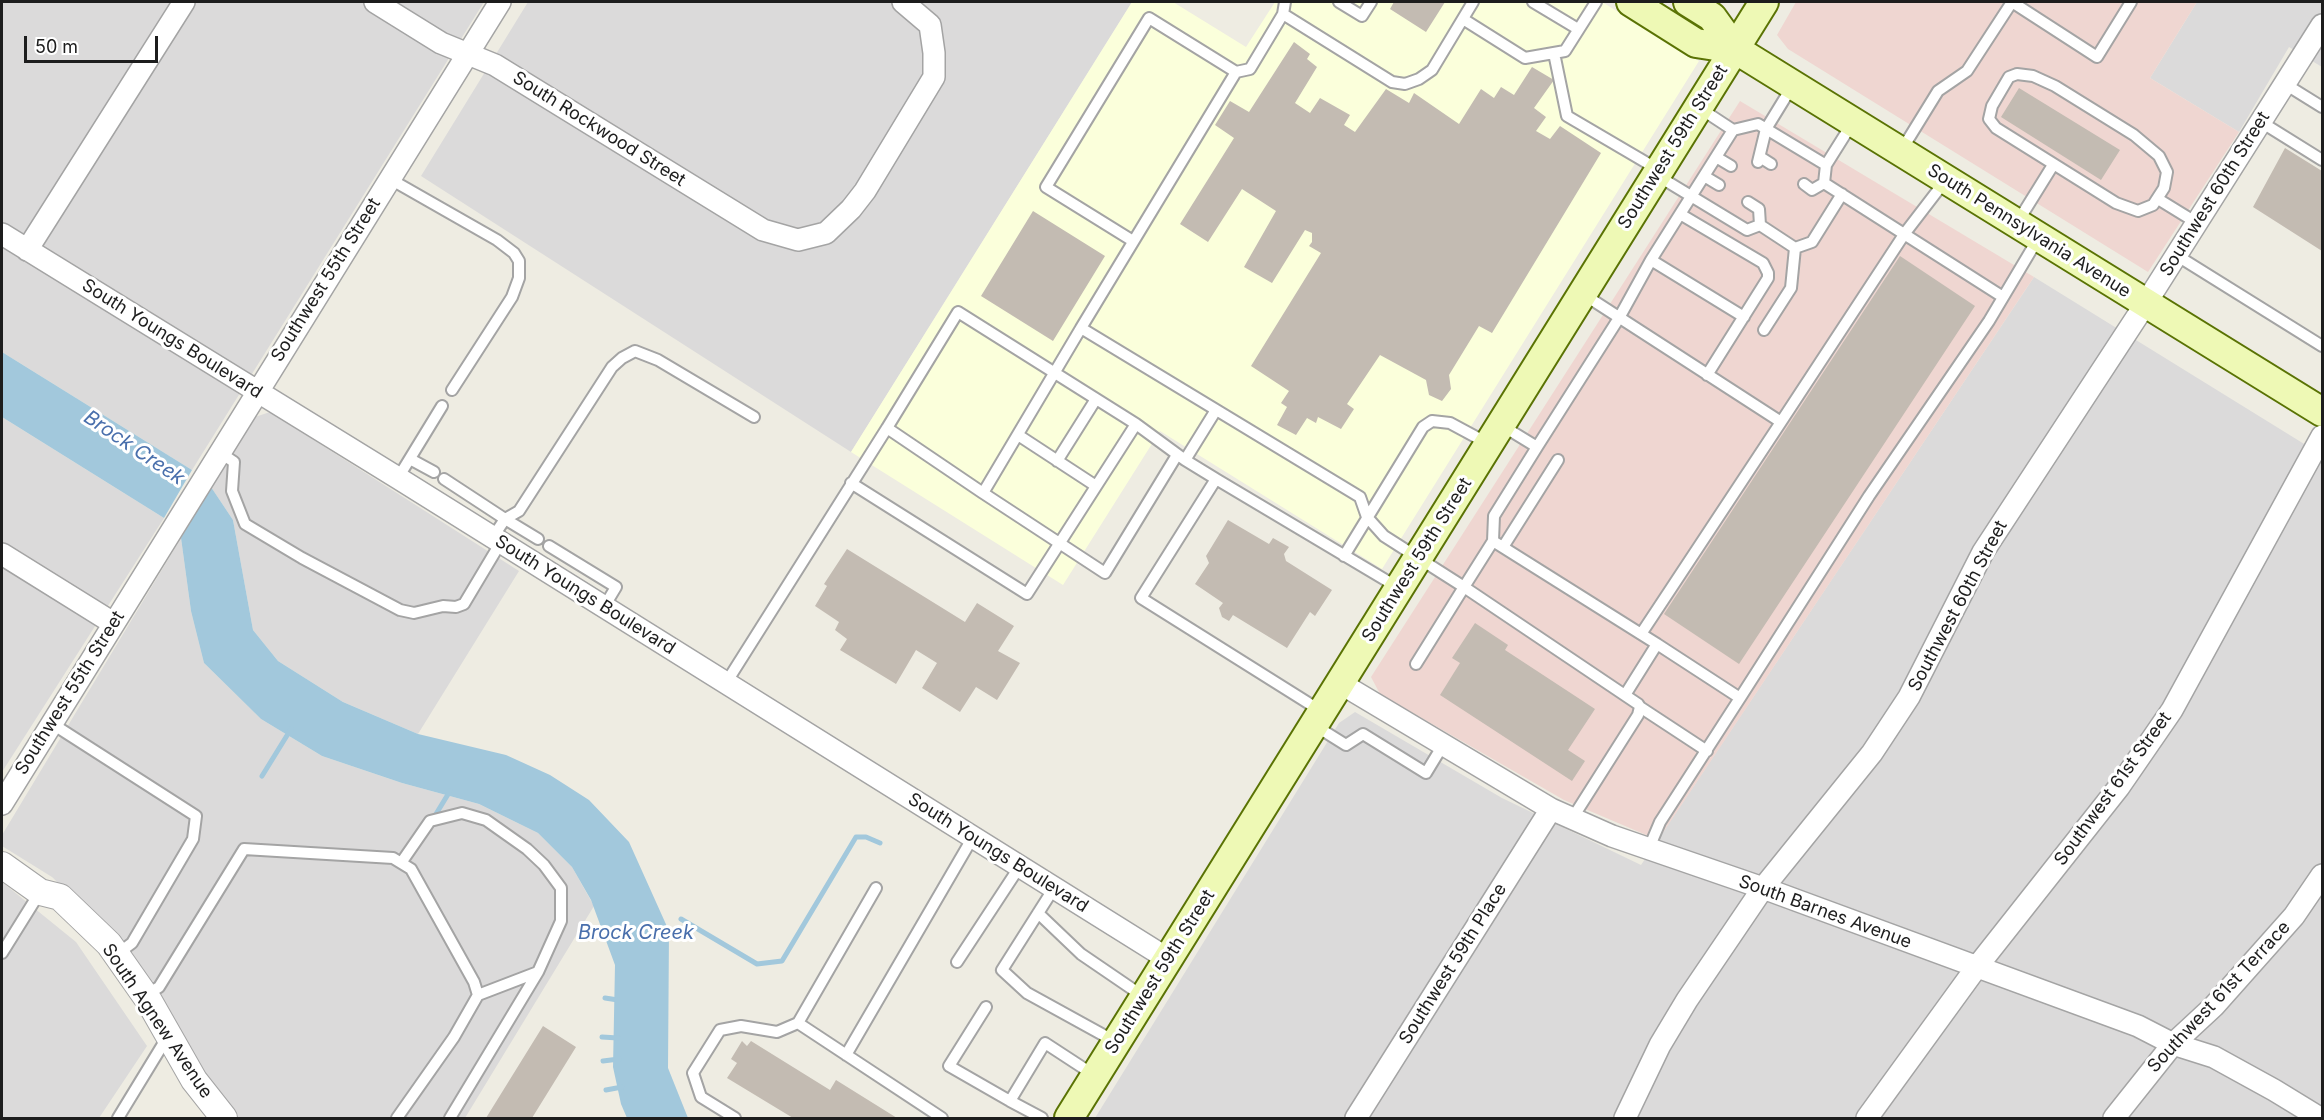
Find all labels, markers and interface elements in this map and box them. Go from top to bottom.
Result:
scale bar [27,24,160,62]
text: 50 m [35,36,78,57]
street label: Southwest 59th Street [1614,61,1732,233]
street label: South Rockwood Street [509,67,689,191]
street label: Southwest 60th Street [2155,108,2275,280]
street label: South Pennsylvania Avenue [1923,159,2135,303]
street label: Southwest 55th Street [267,194,385,366]
street label: South Youngs Boulevard [78,275,266,403]
water label: Brock Creek [79,406,189,490]
street label: Southwest 59th Street [1358,474,1476,646]
street label: Southwest 60th Street [1904,517,2012,695]
street label: South Youngs Boulevard [491,531,679,659]
street label: Southwest 55th Street [11,607,129,779]
street label: Southwest 61st Street [2050,708,2176,870]
street label: South Youngs Boulevard [904,789,1092,917]
street label: South Barnes Avenue [1736,871,1914,953]
street label: Southwest 59th Place [1395,880,1511,1048]
street label: Southwest 59th Street [1101,886,1219,1058]
street label: Southwest 61st Terrace [2143,917,2295,1077]
water label: Brock Creek [578,921,694,945]
street label: South Agnew Avenue [97,940,217,1102]

